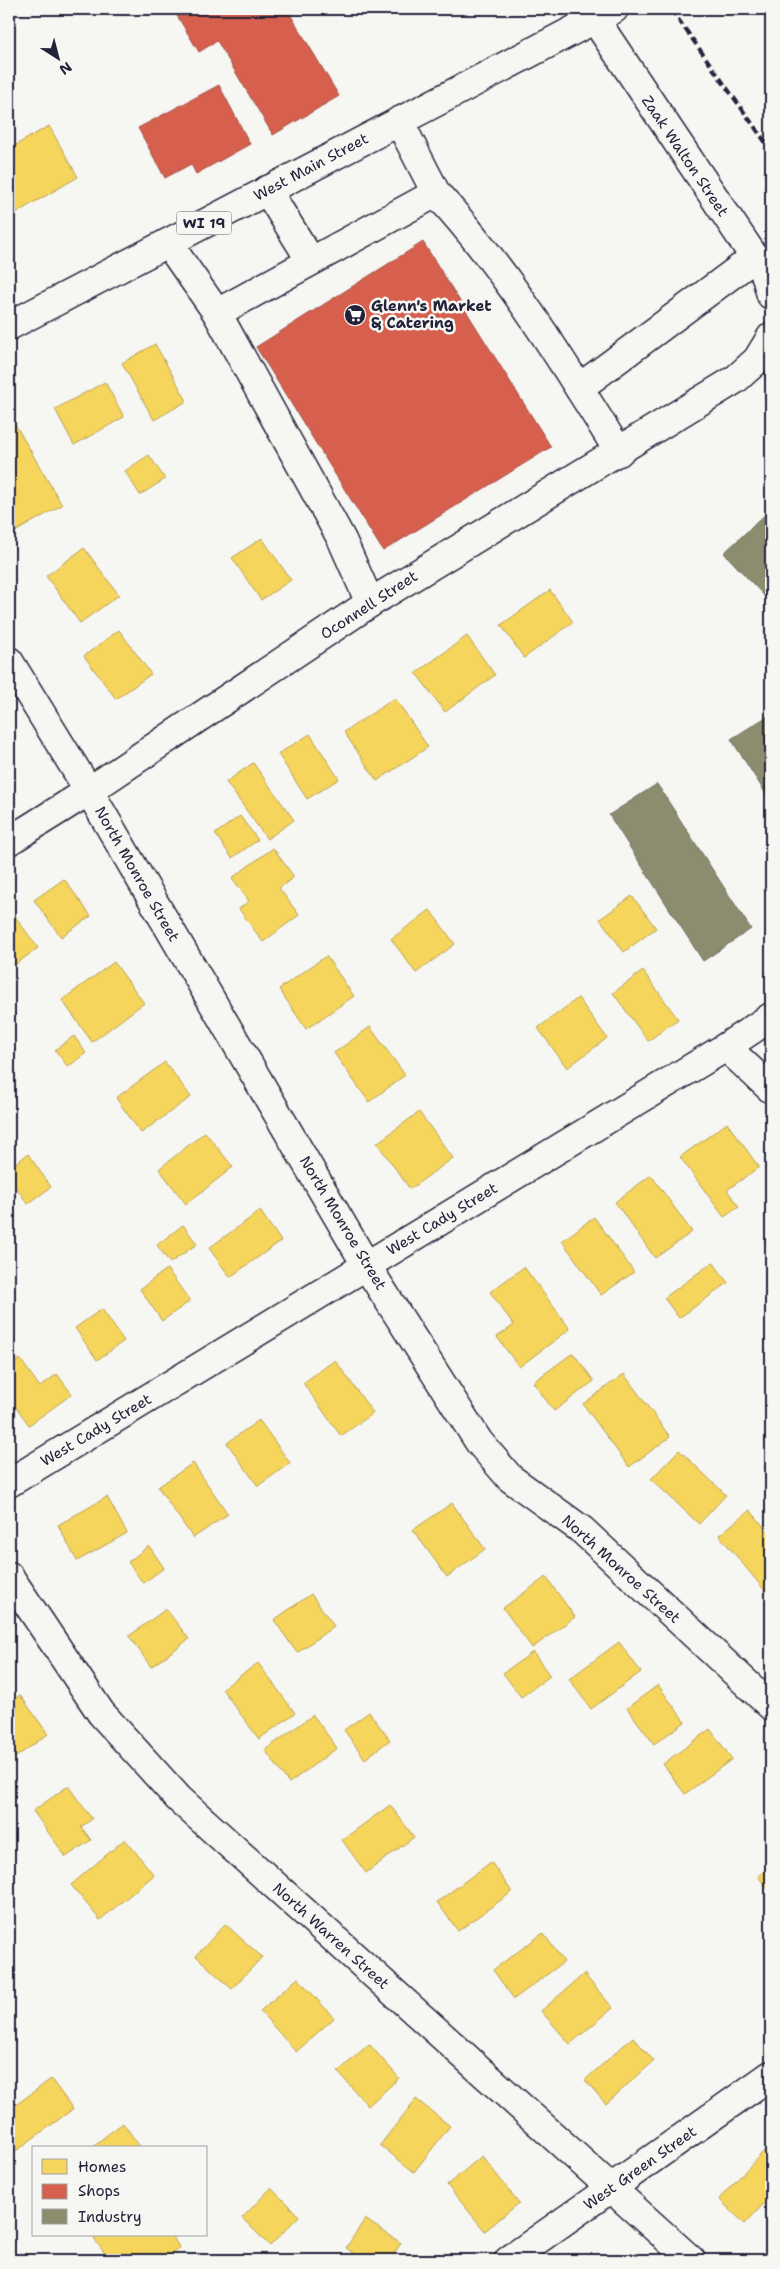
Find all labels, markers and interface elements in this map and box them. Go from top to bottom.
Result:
north arrow [32,32,82,82]
text: N [56,58,75,79]
street label: Zaak Walton Street [637,92,733,220]
street label: West Main Street [250,128,372,206]
road number: WI 19 [176,212,232,234]
place label: Glenn's Market & Catering [371,296,492,333]
supermarket icon: Glenn's Market & Catering [343,303,367,327]
street label: Oconnell Street [317,566,421,644]
street label: North Monroe Street [90,803,184,945]
street label: North Monroe Street [295,1152,391,1294]
street label: West Cady Street [383,1178,501,1260]
street label: West Cady Street [37,1389,155,1471]
street label: North Monroe Street [557,1510,685,1628]
street label: North Warren Street [269,1878,393,1994]
street label: West Green Street [580,2121,700,2215]
legend [32,2146,208,2236]
text: Homes [78,2157,126,2177]
text: Shops [78,2181,120,2201]
text: Industry [78,2207,142,2227]

